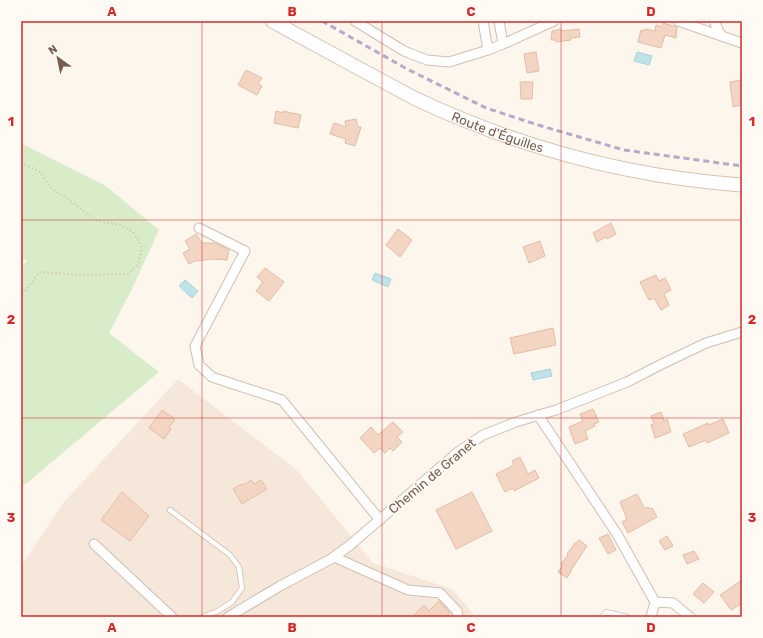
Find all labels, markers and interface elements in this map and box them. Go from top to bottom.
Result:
text: A [107,4,117,19]
text: B [287,4,297,19]
text: C [466,4,476,19]
text: D [646,4,656,19]
north arrow [38,38,78,78]
text: N [46,42,60,58]
street label: Route d'Éguilles [450,108,546,155]
text: 1 [8,114,14,129]
text: 1 [749,114,755,129]
text: 2 [7,312,15,327]
text: 2 [748,312,756,327]
street label: Chemin de Granet [385,435,479,517]
text: 3 [7,510,16,525]
text: 3 [748,510,757,525]
text: A [107,620,117,635]
text: B [287,620,297,635]
text: C [466,620,476,635]
text: D [646,620,656,635]

